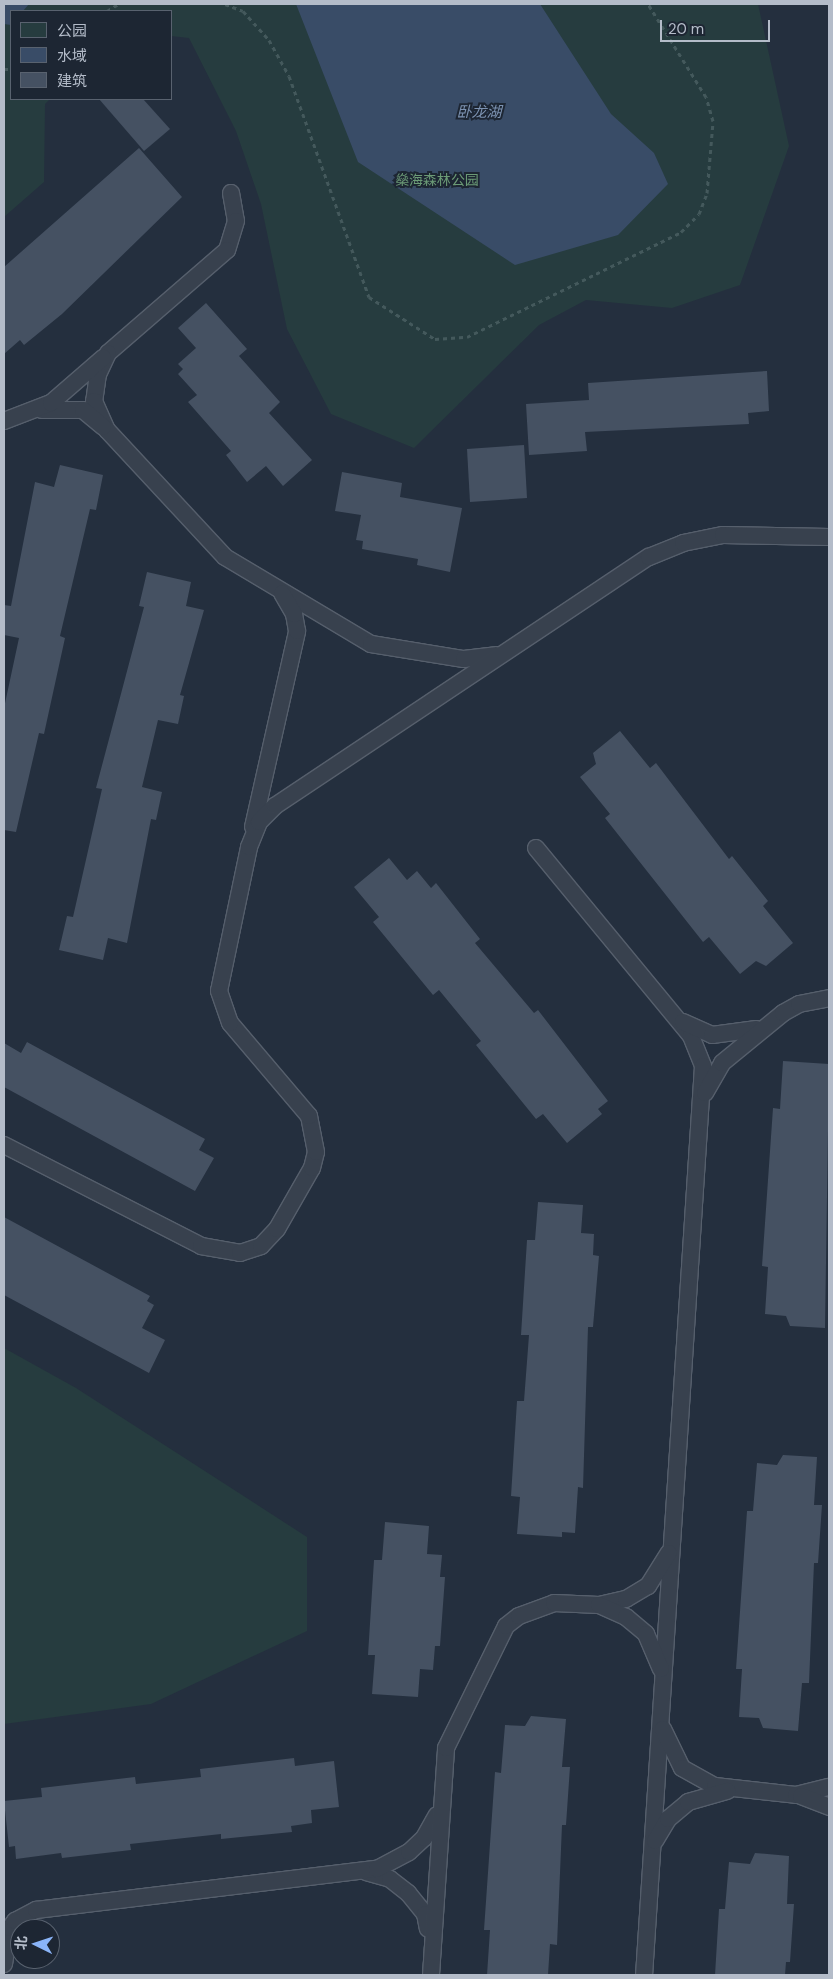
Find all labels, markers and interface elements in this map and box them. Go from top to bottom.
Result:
legend [10,10,172,100]
scale bar [663,10,773,42]
text: 20 m [668,19,704,39]
text: 公园 [57,21,87,41]
text: 水域 [57,46,87,66]
text: 建筑 [57,71,87,91]
water label: 卧龙湖 [457,104,501,122]
park label: 燊海森林公园 [395,172,479,188]
north arrow [10,1919,60,1969]
text: 北 [12,1935,31,1951]

